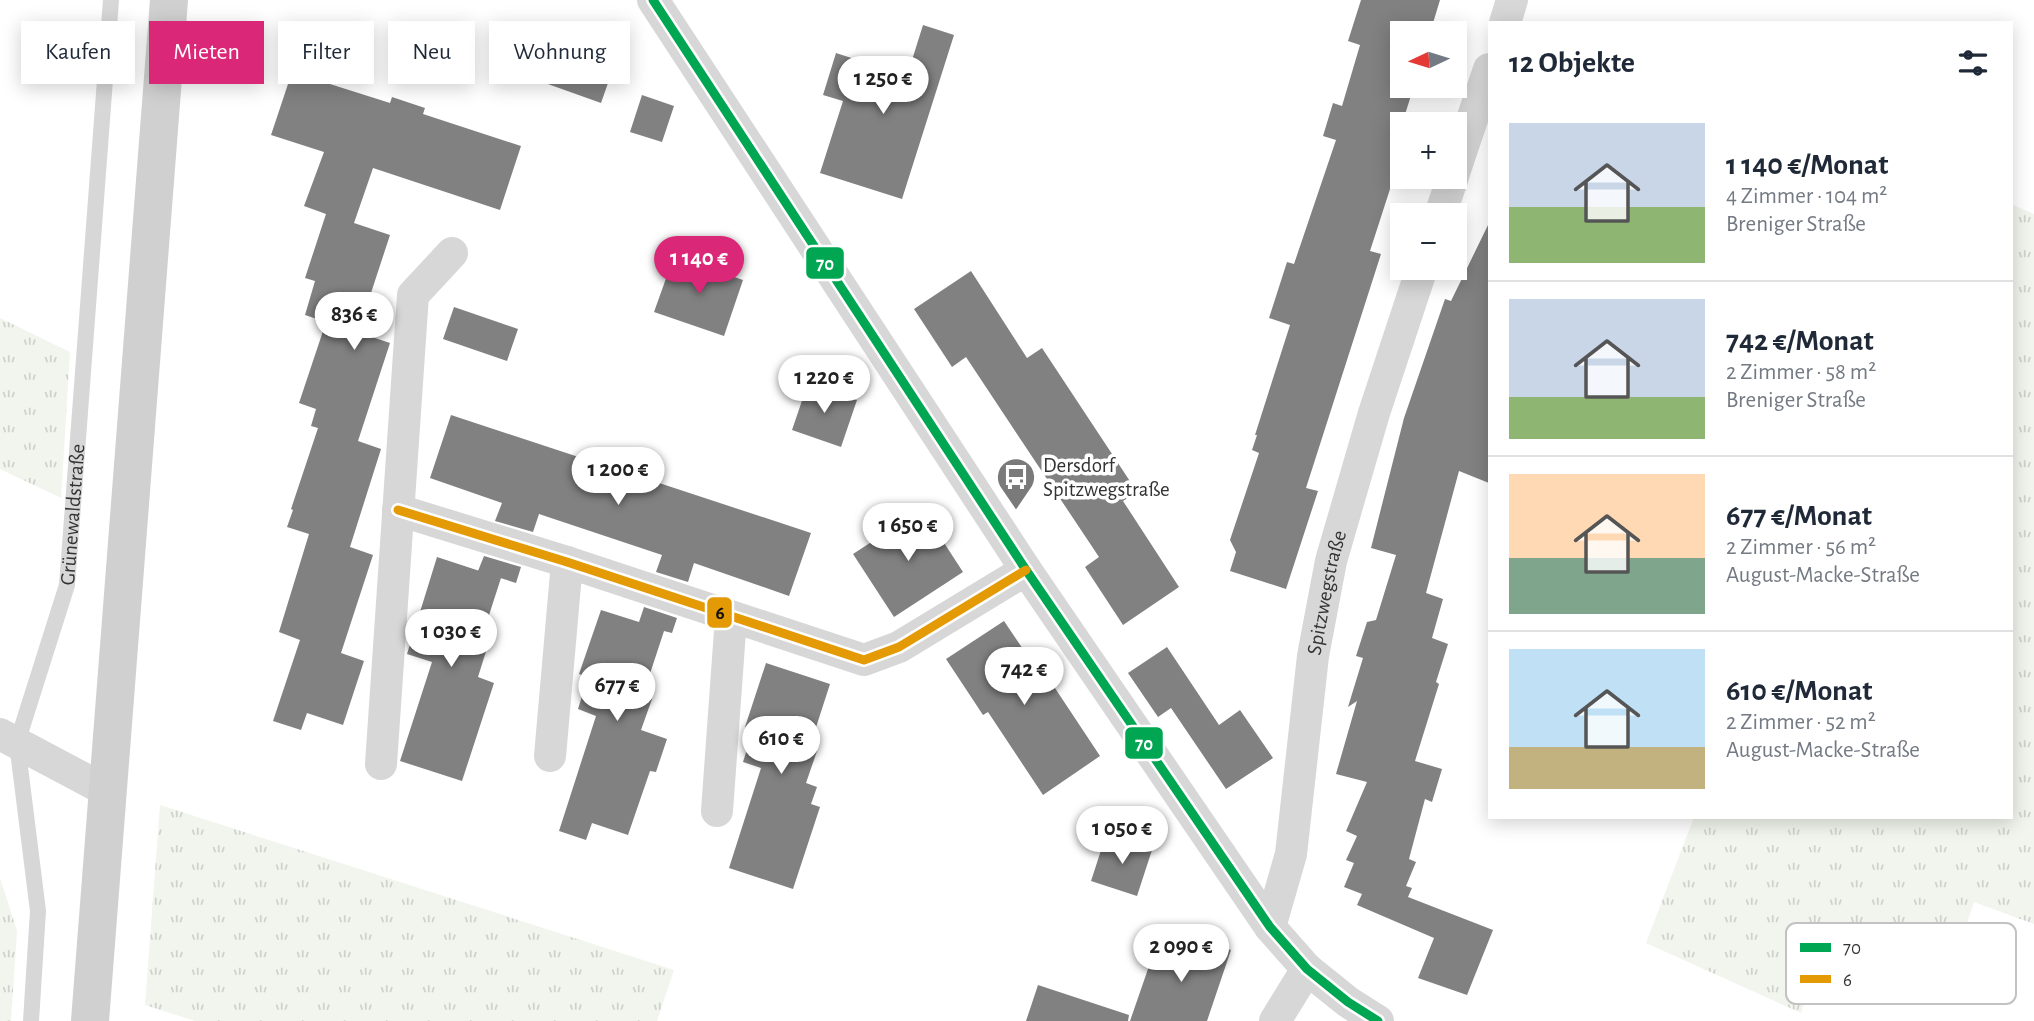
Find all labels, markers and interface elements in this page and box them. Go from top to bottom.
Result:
chip: Kaufen [21,21,135,84]
chip: Mieten [149,21,264,84]
chip: Filter [278,21,374,84]
chip: Neu [388,21,475,84]
chip: Wohnung [489,21,630,84]
north arrow [1390,21,1466,98]
map controls [1390,21,1467,280]
icon: filters [1954,44,1992,82]
text: 12 Objekte [1509,48,1635,78]
pin: 1 250 € [818,57,948,116]
text: 1 250 € [854,67,912,90]
button: + [1390,112,1467,189]
text: 1 140 €/Monat [1726,150,1888,180]
icon: home [1565,151,1649,235]
text: 4 Zimmer · 104 m² [1726,185,1887,208]
button: − [1390,203,1467,280]
text: Breniger Straße [1726,213,1866,236]
pin: 1 140 € [634,236,764,296]
line badge: 70 [805,246,845,280]
text: 1 140 € [670,247,728,270]
text: 70 [816,255,834,274]
pin: 836 € [305,292,403,352]
text: 836 € [331,303,377,326]
text: 742 €/Monat [1726,326,1874,356]
icon: home [1565,327,1649,411]
pin: 1 220 € [759,356,889,415]
text: 2 Zimmer · 58 m² [1726,361,1876,384]
text: 1 220 € [794,366,854,389]
text: Breniger Straße [1726,389,1866,412]
street label: Grünewaldstraße [57,443,88,586]
pin: 1 200 € [553,448,683,507]
place label: Dersdorf Spitzwegstraße [1043,455,1170,500]
bus stop icon: Dersdorf Spitzwegstraße [995,456,1037,511]
text: 1 200 € [588,458,648,481]
text: 677 €/Monat [1726,501,1872,531]
icon: home [1565,502,1649,586]
pin: 1 650 € [843,504,973,563]
text: 1 650 € [879,514,938,537]
street label: Spitzwegstraße [1303,528,1350,657]
text: 2 Zimmer · 56 m² [1726,536,1876,559]
text: August-Macke-Straße [1726,564,1920,587]
line badge: 6 [706,596,733,629]
text: 6 [715,604,725,623]
pin: 1 030 € [386,610,516,669]
text: 1 030 € [421,620,481,643]
pin: 742 € [975,648,1073,707]
text: 742 € [1001,658,1047,681]
pin: 677 € [568,664,666,723]
text: 677 € [594,674,640,697]
text: 610 €/Monat [1726,676,1873,706]
icon: home [1565,677,1649,761]
text: 2 Zimmer · 52 m² [1726,711,1876,734]
pin: 610 € [732,716,830,776]
line badge: 70 [1124,726,1164,760]
text: 610 € [758,727,804,750]
text: 70 [1135,735,1153,754]
text: August-Macke-Straße [1726,739,1920,762]
pin: 1 050 € [1057,806,1187,866]
text: 1 050 € [1092,817,1152,840]
legend [1786,923,2016,1004]
pin: 2 090 € [1116,925,1246,984]
text: 2 090 € [1149,935,1213,958]
text: 70 [1843,939,1861,958]
text: 6 [1843,971,1852,990]

